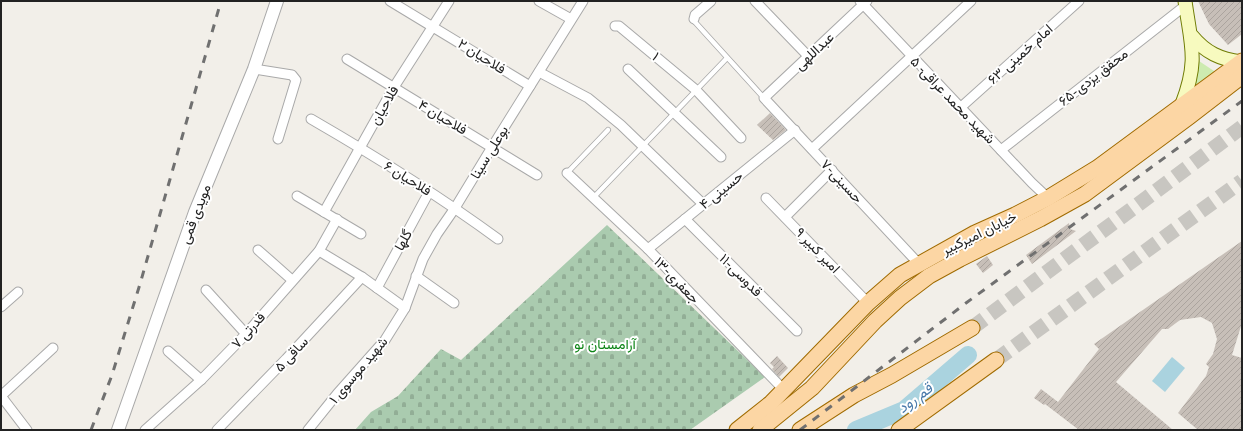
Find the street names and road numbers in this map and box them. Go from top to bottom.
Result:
street label: امام خمینی ۶۳ [984,21,1056,88]
street label: عبداللهی [791,29,838,74]
street label: فلاحیان ۲ [455,35,509,78]
street label: محقق یزدی-۶۵ [1055,45,1131,110]
street label: ۱ [649,49,663,63]
street label: شهید محمد عراقی- ۵ [907,53,999,148]
street label: فلاحیان [366,83,402,128]
street label: فلاحیان ۴ [415,96,470,139]
street label: بوعلی سینا [467,123,512,182]
street label: حسینی-۷ [817,156,866,207]
street label: فلاحیان ۶ [381,157,435,200]
street label: حسینی ۴ [696,168,747,213]
street label: مویدی قمی [176,182,215,246]
street label: خیابان امیرکبیر [938,208,1019,259]
street label: امیر کبیر ۹ [792,224,844,277]
street label: گلها [391,227,416,254]
street label: قدوسی-۱۱ [716,250,766,300]
street label: جعفری-۱۳ [650,254,703,307]
street label: قدرتی ۷ [228,309,269,352]
street label: ساقی ۵ [271,333,312,375]
street label: شهید موسوی ۱ [325,333,391,407]

